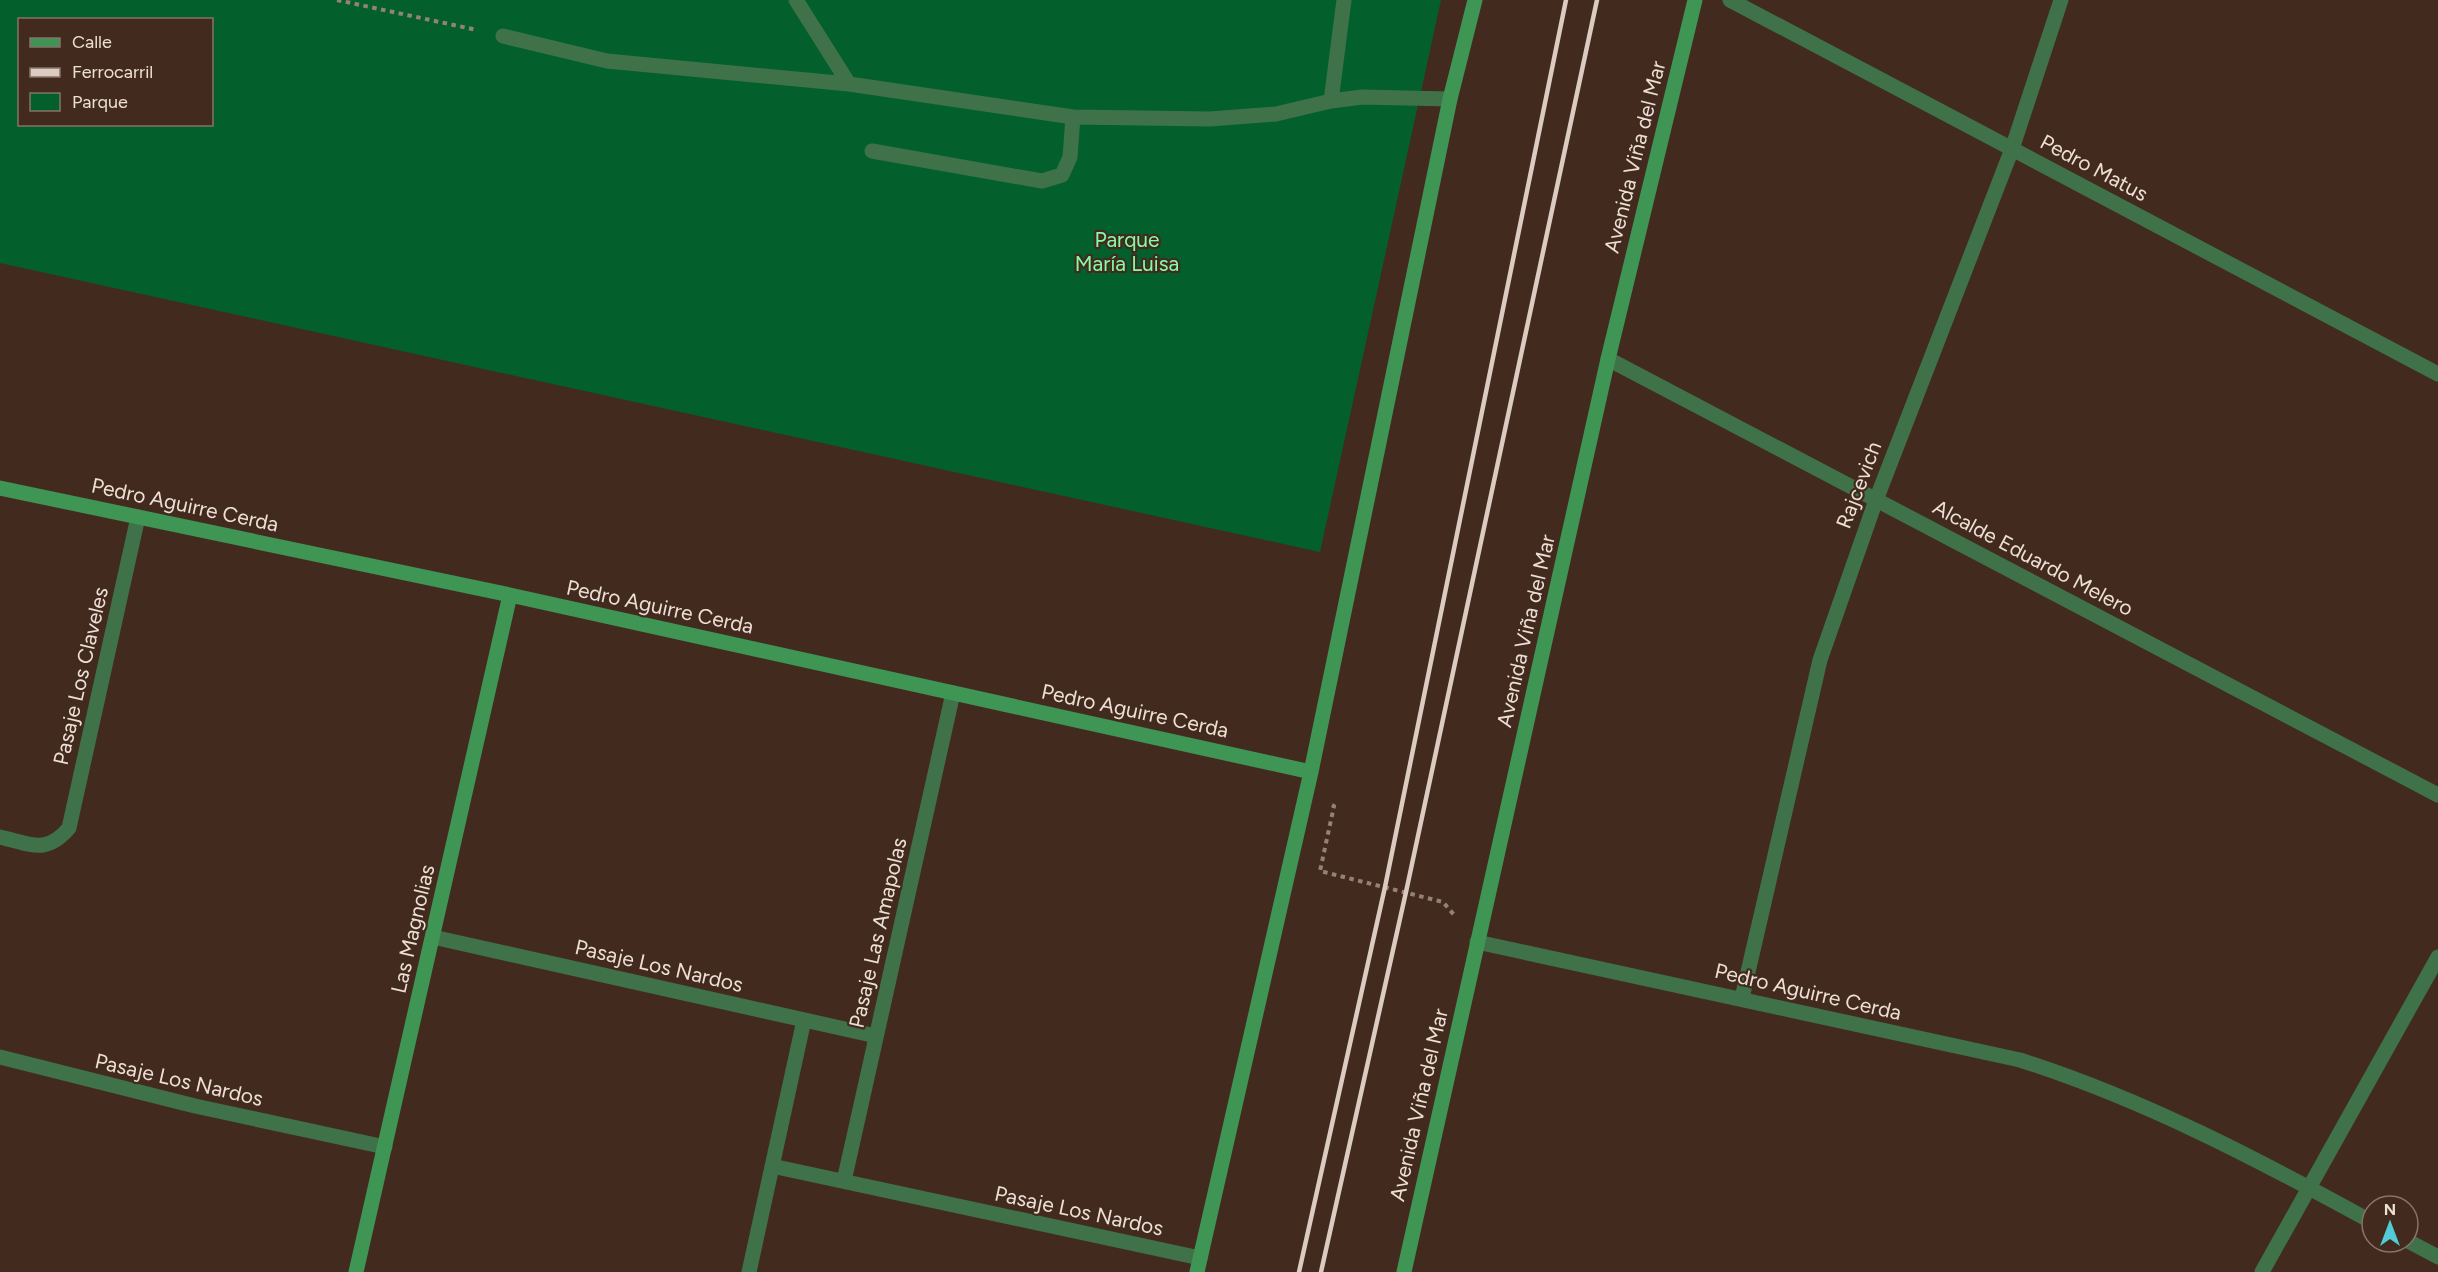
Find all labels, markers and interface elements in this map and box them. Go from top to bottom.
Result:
legend [18,18,213,126]
text: Calle [72,31,112,53]
street label: Avenida Viña del Mar [1599,58,1670,256]
text: Ferrocarril [72,61,153,83]
text: Parque [72,91,128,113]
street label: Pedro Matus [2036,129,2152,206]
park label: Parque María Luisa [1075,227,1179,276]
street label: Rajcevich [1831,438,1886,532]
street label: Pedro Aguirre Cerda [89,472,281,537]
street label: Alcalde Eduardo Melero [1929,494,2138,621]
street label: Avenida Viña del Mar [1491,532,1560,730]
street label: Pedro Aguirre Cerda [564,574,756,639]
street label: Pasaje Los Claveles [48,584,113,767]
street label: Pedro Aguirre Cerda [1039,678,1231,743]
street label: Pasaje Las Amapolas [843,835,912,1030]
street label: Las Magnolias [386,862,439,996]
street label: Pasaje Los Nardos [573,934,746,997]
street label: Pedro Aguirre Cerda [1712,958,1904,1025]
street label: Avenida Viña del Mar [1384,1006,1453,1204]
street label: Pasaje Los Nardos [93,1048,266,1111]
street label: Pasaje Los Nardos [992,1180,1166,1241]
north arrow [2360,1194,2420,1254]
text: N [2384,1200,2396,1219]

